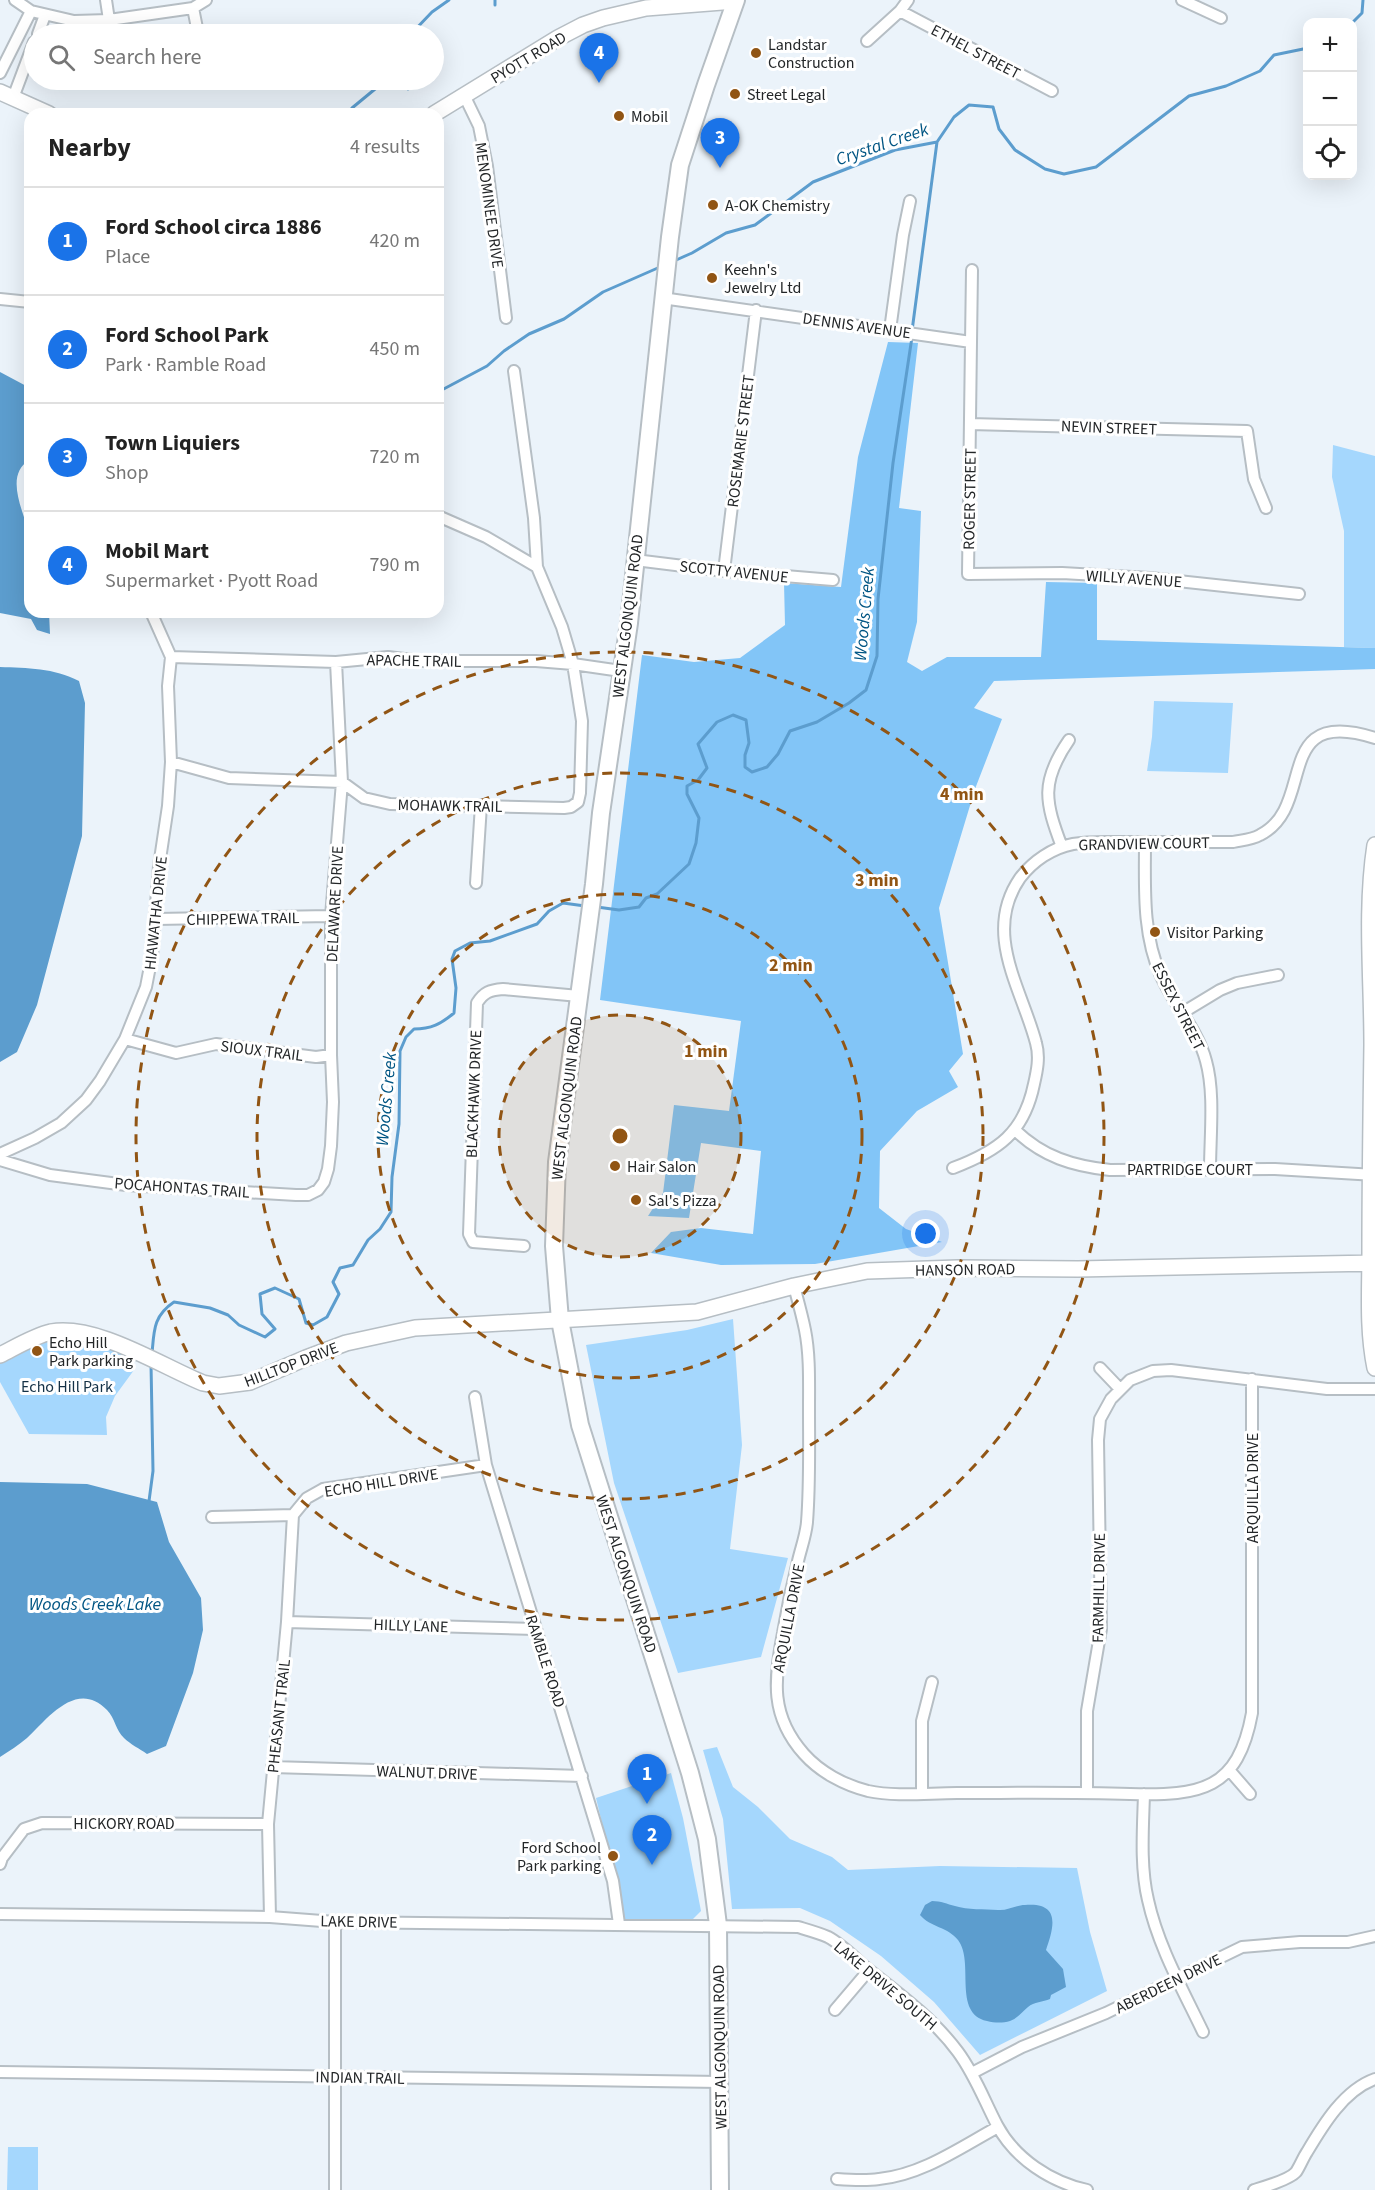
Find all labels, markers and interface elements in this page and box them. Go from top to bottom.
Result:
map controls [1303,18,1357,180]
button: + [1303,18,1357,72]
street label: ETHEL STREET [927,19,1024,85]
search box [24,24,444,90]
street label: PYOTT ROAD [486,26,571,89]
pin: 4 [580,34,618,83]
place label: Landstar Construction [768,34,855,74]
icon: search [45,41,78,74]
text: Search here [93,41,201,73]
marker: Landstar Construction [749,46,763,60]
button: − [1303,72,1357,126]
place label: Street Legal [747,84,826,106]
marker: Street Legal [728,87,742,101]
place label: Mobil [631,106,668,128]
marker: Mobil [612,109,626,123]
water label: Crystal Creek [832,117,932,172]
pin: 3 [700,118,740,168]
button: locate [1303,126,1357,180]
text: Nearby [48,129,131,166]
text: 4 results [350,133,420,161]
street label: MENOMINEE DRIVE [469,141,509,270]
place label: A-OK Chemistry [725,195,830,217]
marker: A-OK Chemistry [706,198,720,212]
text: Ford School circa 1886 [105,211,322,243]
text: 1 [62,227,73,255]
text: 420 m [370,227,420,255]
text: Place [105,243,150,271]
place label: Keehn's Jewelry Ltd [724,259,801,299]
marker: Keehn's Jewelry Ltd [705,271,719,285]
street label: DENNIS AVENUE [801,307,912,344]
text: Ford School Park [105,319,269,351]
text: 2 [62,335,73,363]
text: 450 m [370,335,420,363]
text: Park · Ramble Road [105,351,266,379]
street label: ROSEMARIE STREET [722,373,760,509]
street label: NEVIN STREET [1061,415,1158,441]
text: Town Liquiers [105,427,240,459]
text: 3 [62,443,73,471]
text: 720 m [370,443,420,471]
street label: ROGER STREET [958,448,982,550]
text: Shop [105,459,149,487]
street label: WEST ALGONQUIN ROAD [607,533,649,699]
text: Mobil Mart [105,535,209,567]
text: 4 [62,551,73,579]
text: 790 m [370,551,420,579]
street label: SCOTTY AVENUE [678,555,789,589]
street label: WILLY AVENUE [1085,565,1183,593]
water label: Woods Creek [848,566,881,662]
text: Supermarket · Pyott Road [105,567,318,595]
street label: APACHE TRAIL [366,649,462,673]
text: 4 min [940,782,984,807]
street label: MOHAWK TRAIL [397,794,503,818]
street label: GRANDVIEW COURT [1078,832,1210,856]
street label: DELAWARE DRIVE [321,845,349,963]
street label: HIAWATHA DRIVE [139,855,173,971]
text: 3 min [855,868,899,893]
street label: CHIPPEWA TRAIL [186,907,300,931]
place label: Visitor Parking [1167,922,1263,944]
marker: Visitor Parking [1148,925,1162,939]
text: 2 min [769,953,813,978]
street label: ESSEX STREET [1146,958,1210,1055]
street label: WEST ALGONQUIN ROAD [546,1015,588,1181]
street label: BLACKHAWK DRIVE [461,1030,487,1158]
street label: SIOUX TRAIL [219,1035,305,1067]
text: 1 min [684,1039,728,1064]
water label: Woods Creek [370,1051,403,1147]
centre of rings [610,1126,630,1146]
place label: Hair Salon [627,1156,696,1178]
marker: Hair Salon [608,1159,622,1173]
street label: PARTRIDGE COURT [1127,1159,1254,1181]
street label: POCAHONTAS TRAIL [114,1172,251,1204]
place label: Sal's Pizza [648,1190,717,1212]
marker: Sal's Pizza [629,1193,643,1207]
your location [911,1219,940,1248]
street label: HANSON ROAD [915,1258,1016,1282]
place label: Echo Hill Park parking [49,1332,133,1372]
street label: HILLTOP DRIVE [241,1337,342,1393]
marker: Echo Hill Park parking [30,1344,44,1358]
park label: Echo Hill Park [21,1376,113,1398]
street label: ARQUILLA DRIVE [1242,1433,1264,1543]
street label: ECHO HILL DRIVE [323,1463,440,1503]
street label: WEST ALGONQUIN ROAD [590,1493,662,1656]
street label: FARMHILL DRIVE [1087,1533,1111,1643]
street label: ARQUILLA DRIVE [768,1562,810,1674]
water label: Woods Creek Lake [29,1592,162,1617]
street label: RAMBLE ROAD [520,1612,570,1711]
street label: HILLY LANE [373,1614,449,1638]
street label: PHEASANT TRAIL [262,1658,296,1774]
pin: 1 [628,1754,666,1804]
street label: WALNUT DRIVE [376,1760,478,1786]
street label: HICKORY ROAD [73,1813,175,1835]
pin: 2 [632,1816,672,1865]
place label: Ford School Park parking [517,1837,601,1877]
marker: Ford School Park parking [606,1849,620,1863]
street label: LAKE DRIVE [320,1910,398,1934]
street label: LAKE DRIVE SOUTH [829,1936,942,2036]
street label: ABERDEEN DRIVE [1112,1949,1225,2019]
street label: WEST ALGONQUIN ROAD [708,1964,732,2130]
street label: INDIAN TRAIL [315,2066,405,2090]

